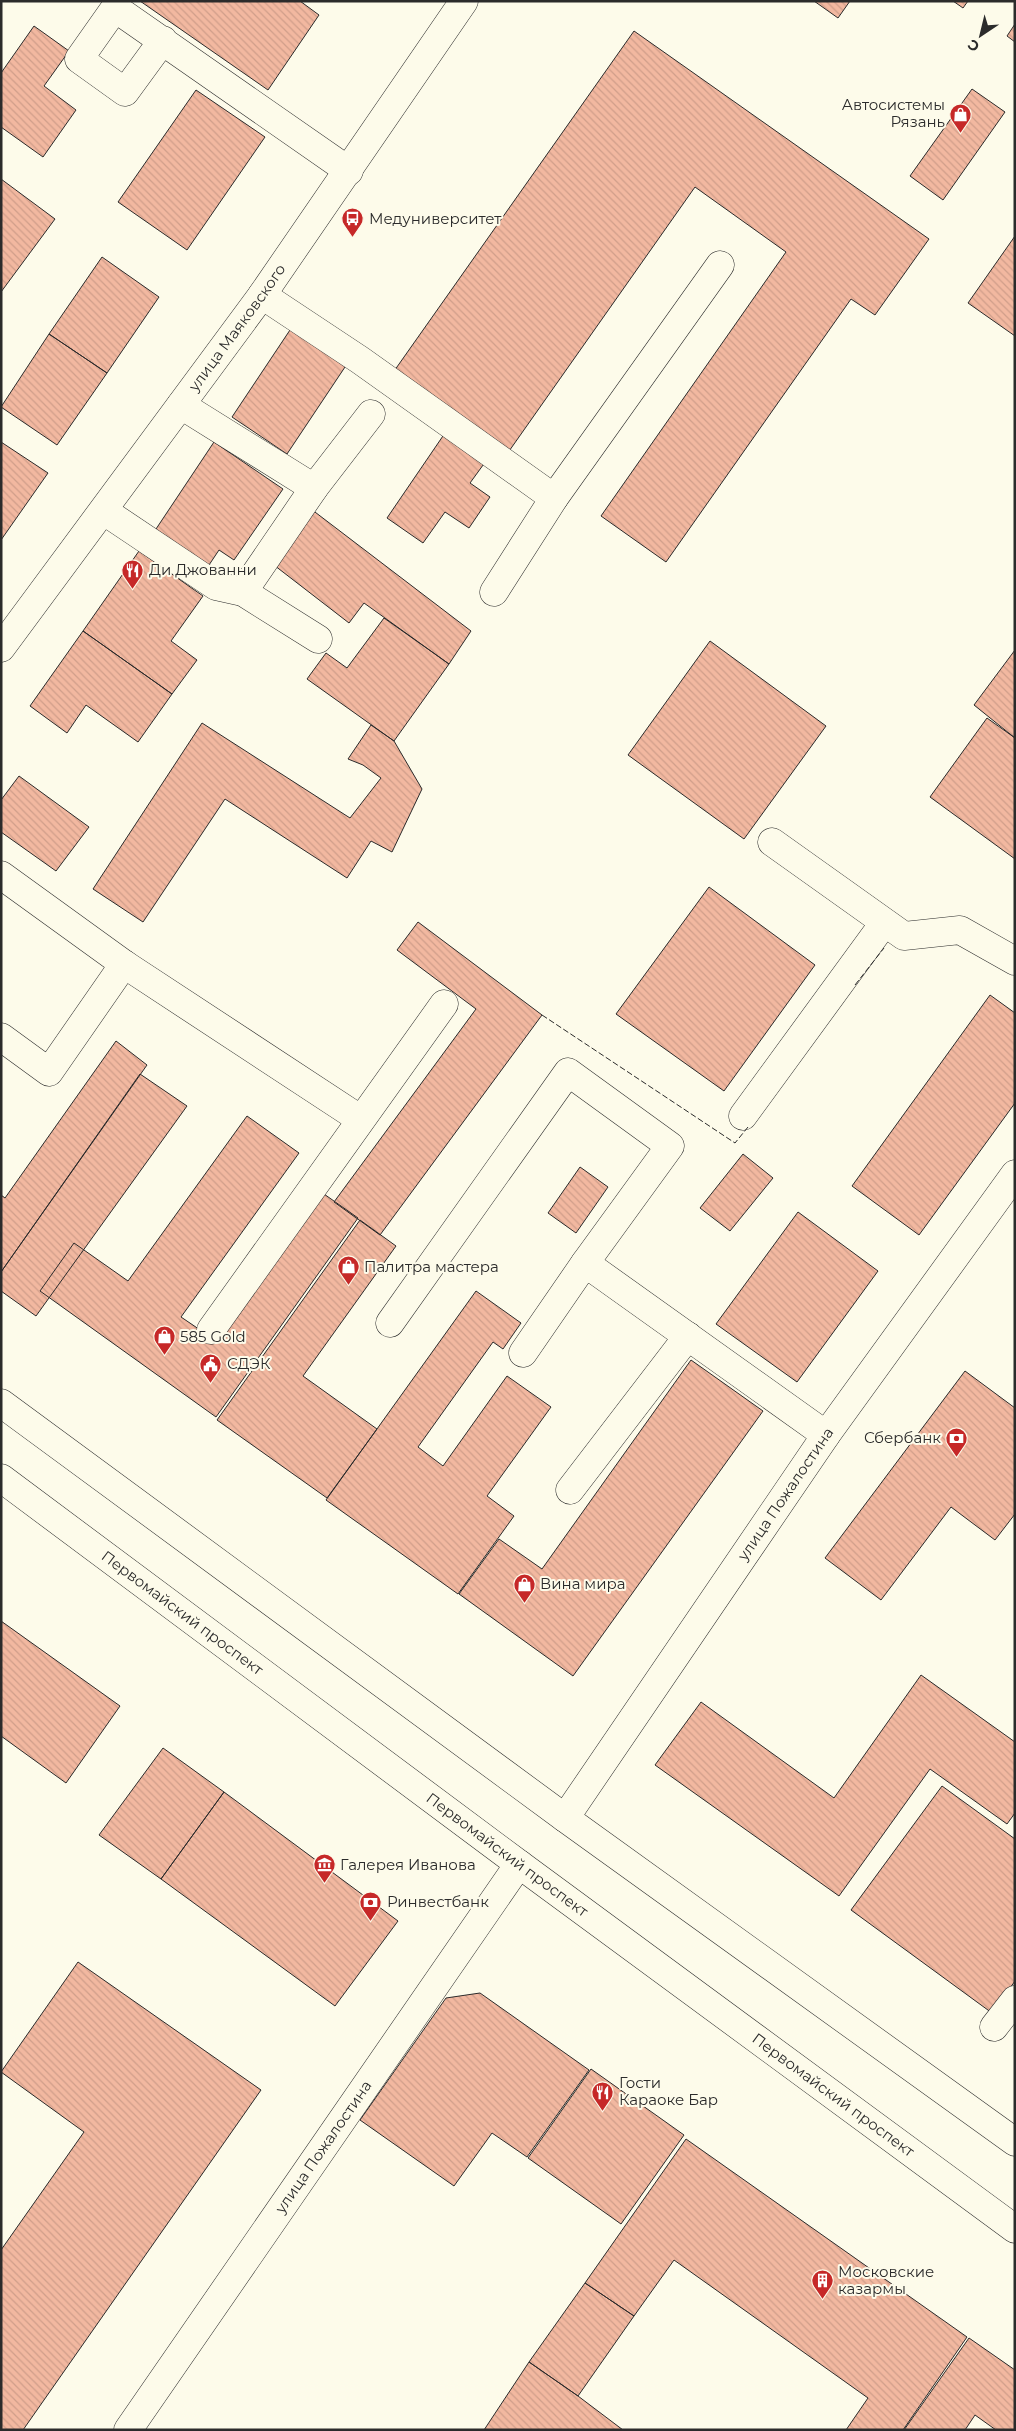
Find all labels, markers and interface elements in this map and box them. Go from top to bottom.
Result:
north arrow [956,10,1006,60]
text: С [964,35,983,56]
place label: Автосистемы Рязань [842,95,945,131]
shop icon: Автосистемы Рязань [949,102,973,133]
bus stop icon: Медуниверситет [341,207,365,238]
place label: Медуниверситет [369,209,502,228]
street label: улица Маяковского [183,260,290,396]
restaurant icon: Ди Джованни [121,558,145,589]
place label: Ди Джованни [149,560,257,579]
shop icon: Палитра мастера [336,1255,360,1286]
place label: Палитра мастера [364,1257,499,1276]
shop icon: 585 Gold [152,1325,176,1356]
place label: 585 Gold [180,1327,246,1346]
public building icon: СДЭК [199,1352,223,1383]
place label: СДЭК [227,1354,271,1373]
street label: улица Пожалостина [733,1423,837,1565]
bank icon: Сбербанк [945,1426,969,1457]
place label: Сбербанк [864,1428,941,1447]
street label: Первомайский проспект [98,1546,268,1680]
shop icon: Вина мира [512,1572,536,1603]
place label: Вина мира [540,1574,626,1593]
street label: Первомайский проспект [423,1788,593,1921]
museum icon: Галерея Иванова [312,1853,336,1884]
place label: Галерея Иванова [340,1855,476,1874]
bank icon: Ринвестбанк [359,1890,383,1921]
place label: Ринвестбанк [387,1892,489,1911]
street label: Первомайский проспект [749,2029,919,2161]
place label: Гости Караоке Бар [619,2073,718,2109]
street label: улица Пожалостина [270,2077,376,2218]
restaurant icon: Гости Караоке Бар [591,2080,615,2111]
place label: Московские казармы [838,2262,934,2298]
building icon: Московские казармы [810,2269,834,2300]

